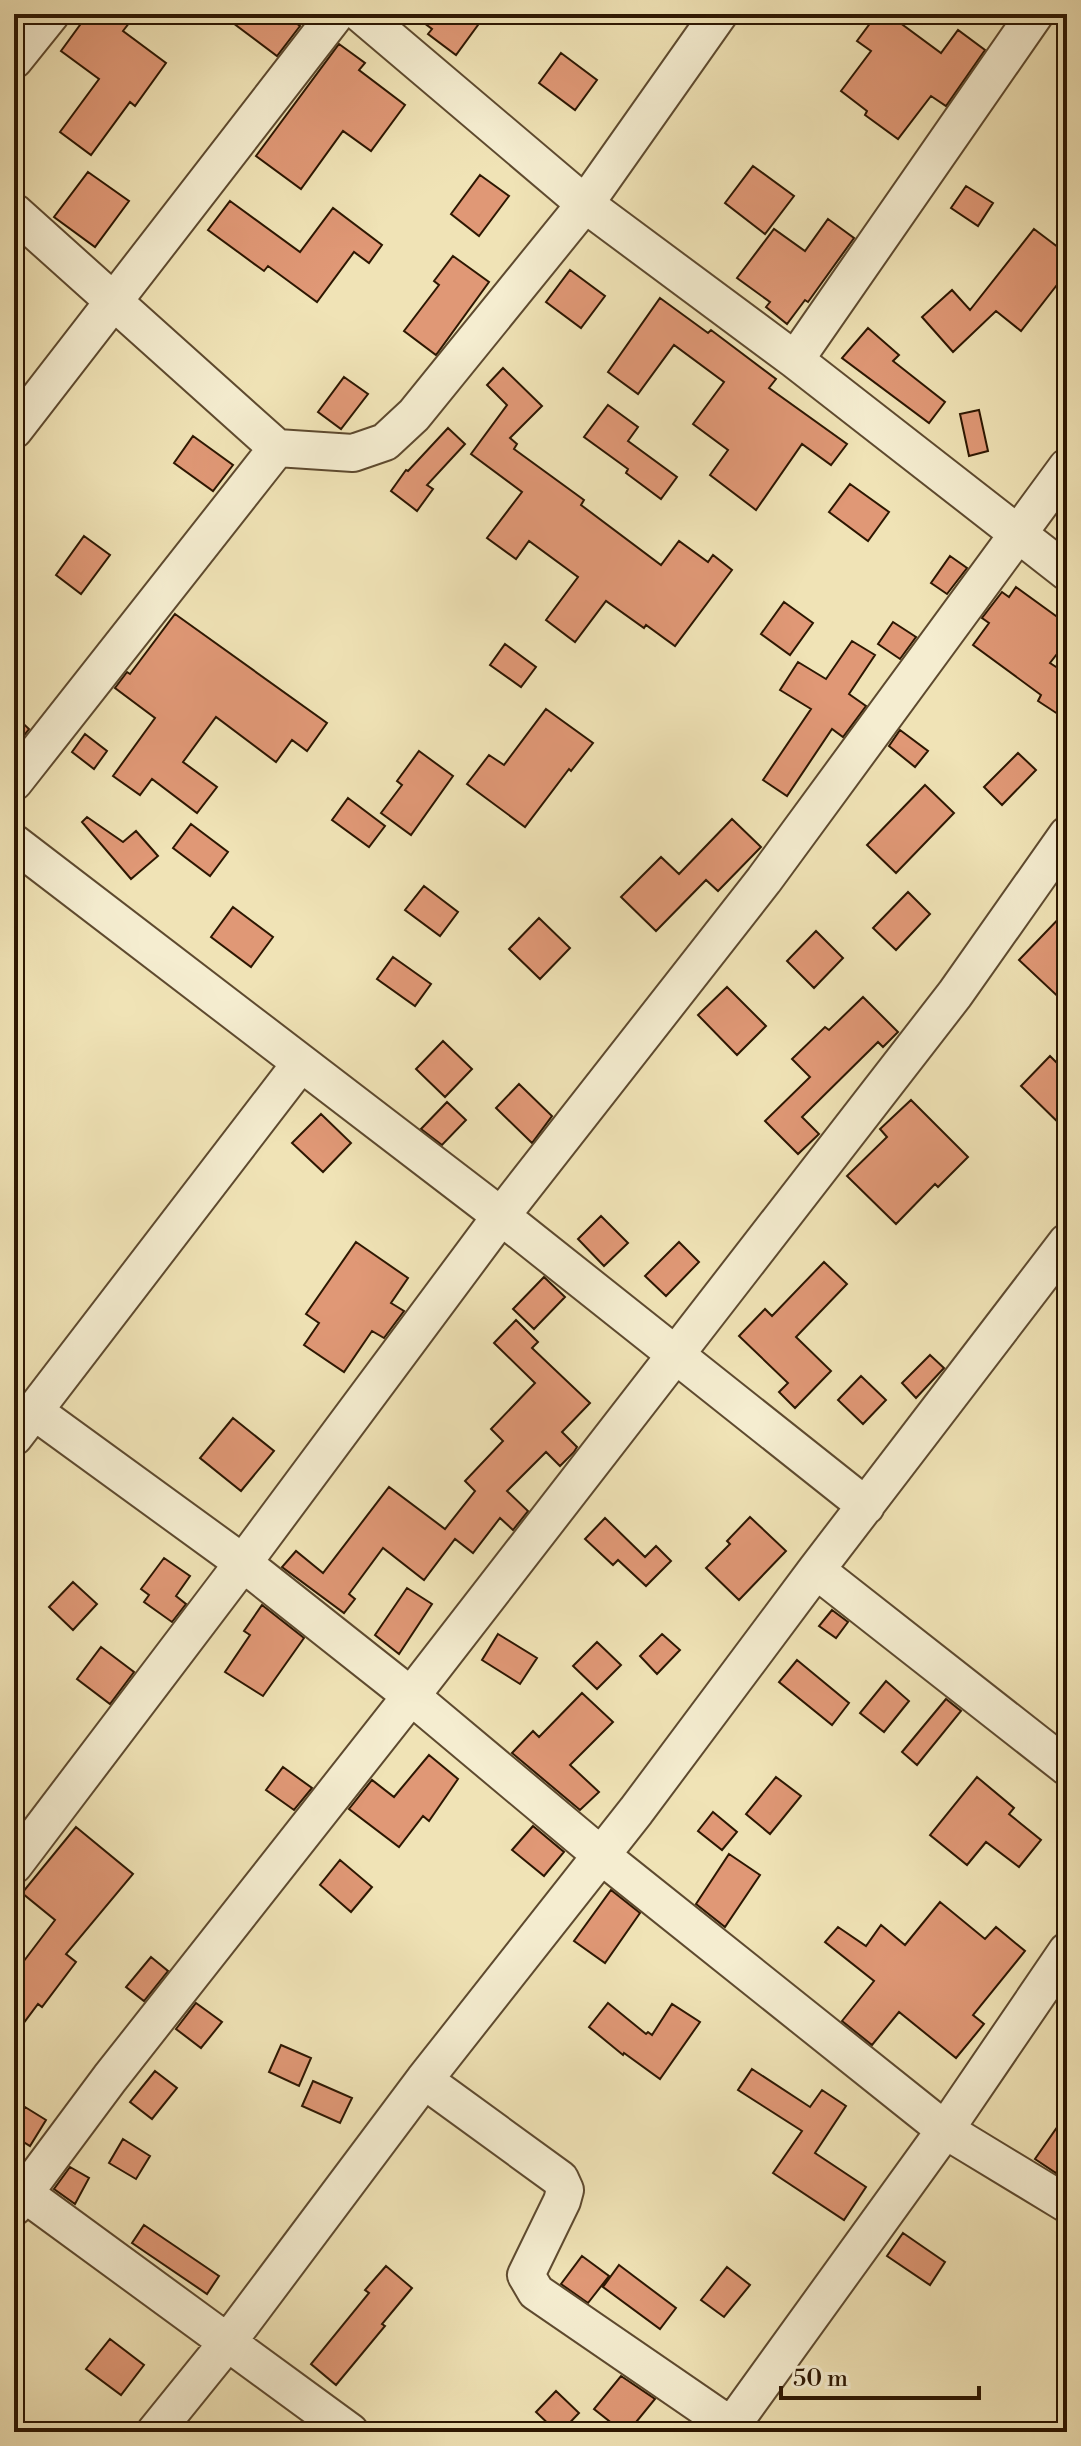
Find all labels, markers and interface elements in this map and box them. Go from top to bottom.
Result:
scale bar [781,2350,979,2400]
text: 50 m [793,2364,848,2394]

